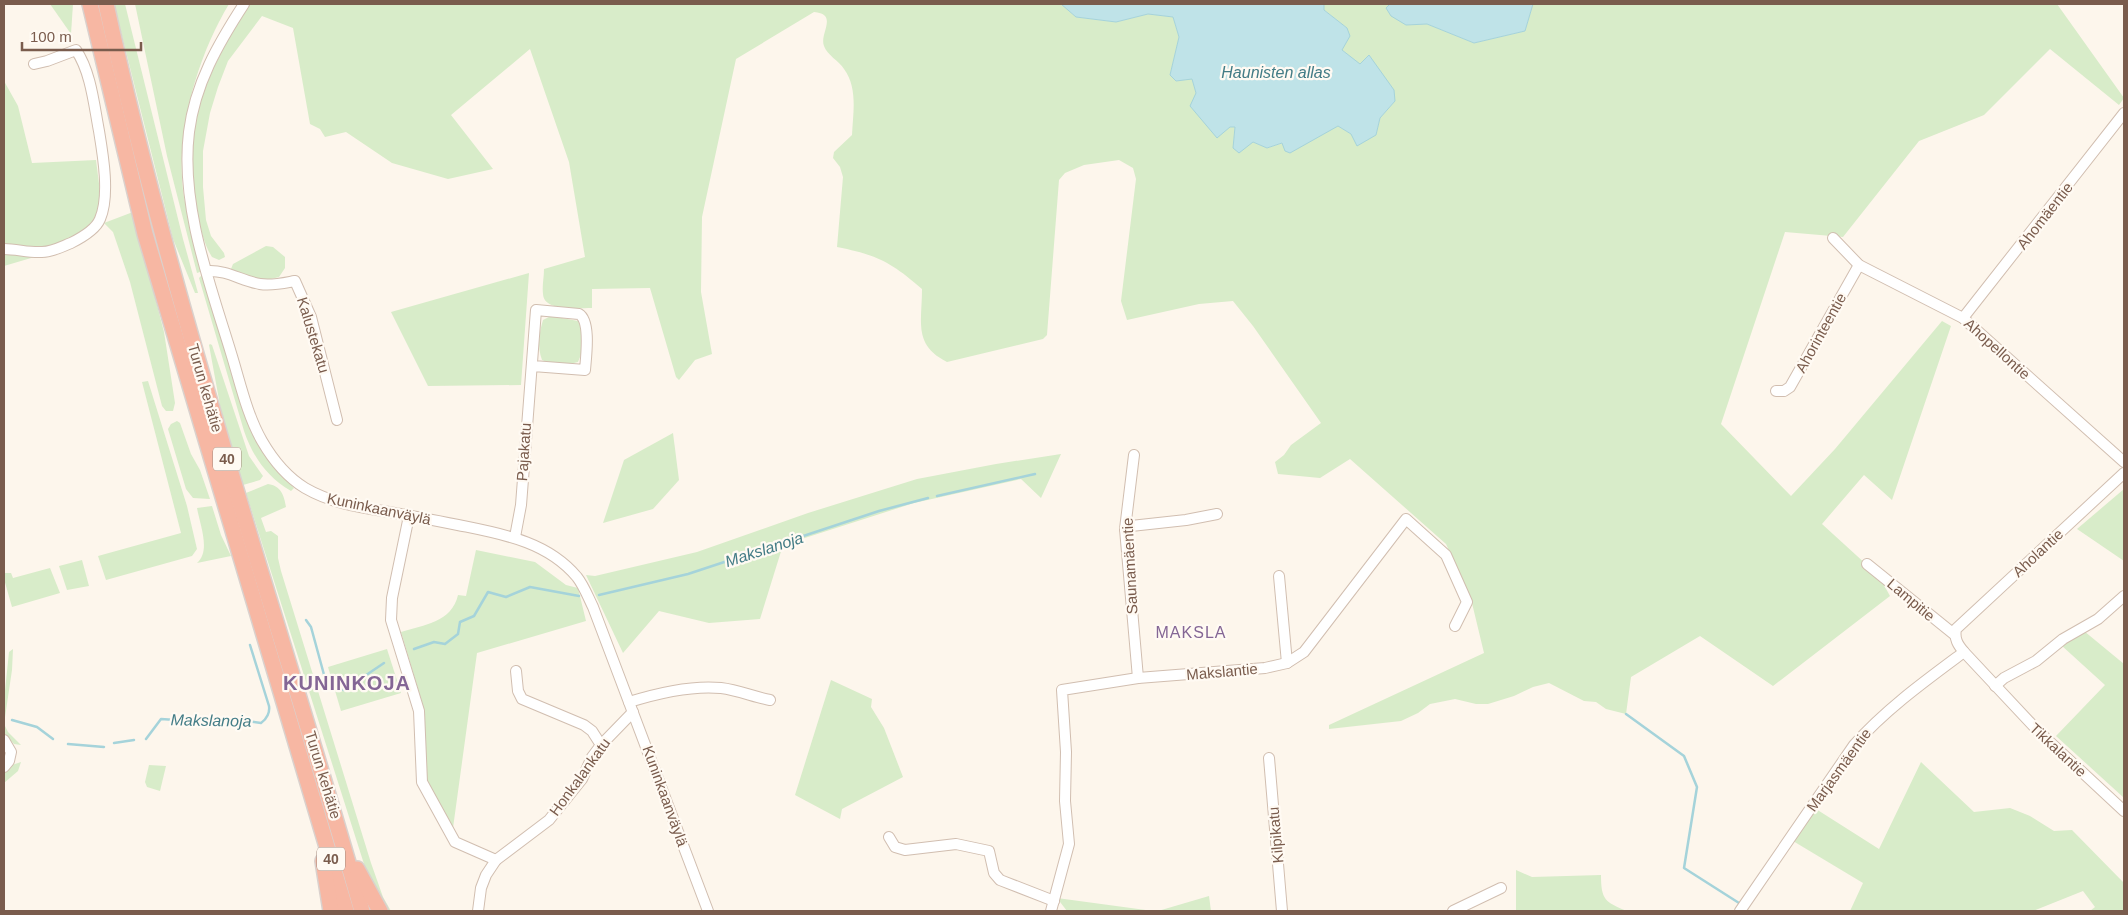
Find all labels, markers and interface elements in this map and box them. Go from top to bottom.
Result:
scale bar [22,20,141,52]
text: 100 m [30,28,72,45]
water label: Haunisten allas [1221,64,1331,81]
street label: Ahomäentie [2013,179,2076,252]
street label: Ahorinteentie [1792,290,1849,376]
street label: Kalustekatu [294,295,333,375]
street label: Ahopellontie [1961,315,2034,383]
street label: Turun kehätie [185,342,226,434]
street label: Pajakatu [513,422,534,482]
road number: 40 [213,448,241,470]
street label: Kuninkaanväylä [326,489,433,528]
street label: Saunamäentie [1118,517,1141,615]
street label: Aholantie [2009,525,2066,580]
water label: Makslanoja [723,529,805,570]
street label: Lampitie [1884,575,1939,624]
district label: MAKSLA [1156,624,1226,641]
street label: Makslantie [1186,660,1258,683]
district label: KUNINKOJA [283,672,411,694]
water label: Makslanoja [170,711,252,730]
street label: Tikkalantie [2027,719,2090,780]
street label: Marjasmäentie [1803,725,1874,814]
street label: Turun kehätie [302,729,345,821]
street label: Honkalankatu [546,735,613,819]
street label: Kuninkaanväylä [639,743,692,849]
street label: Kilpikatu [1265,806,1286,864]
road number: 40 [317,848,345,871]

